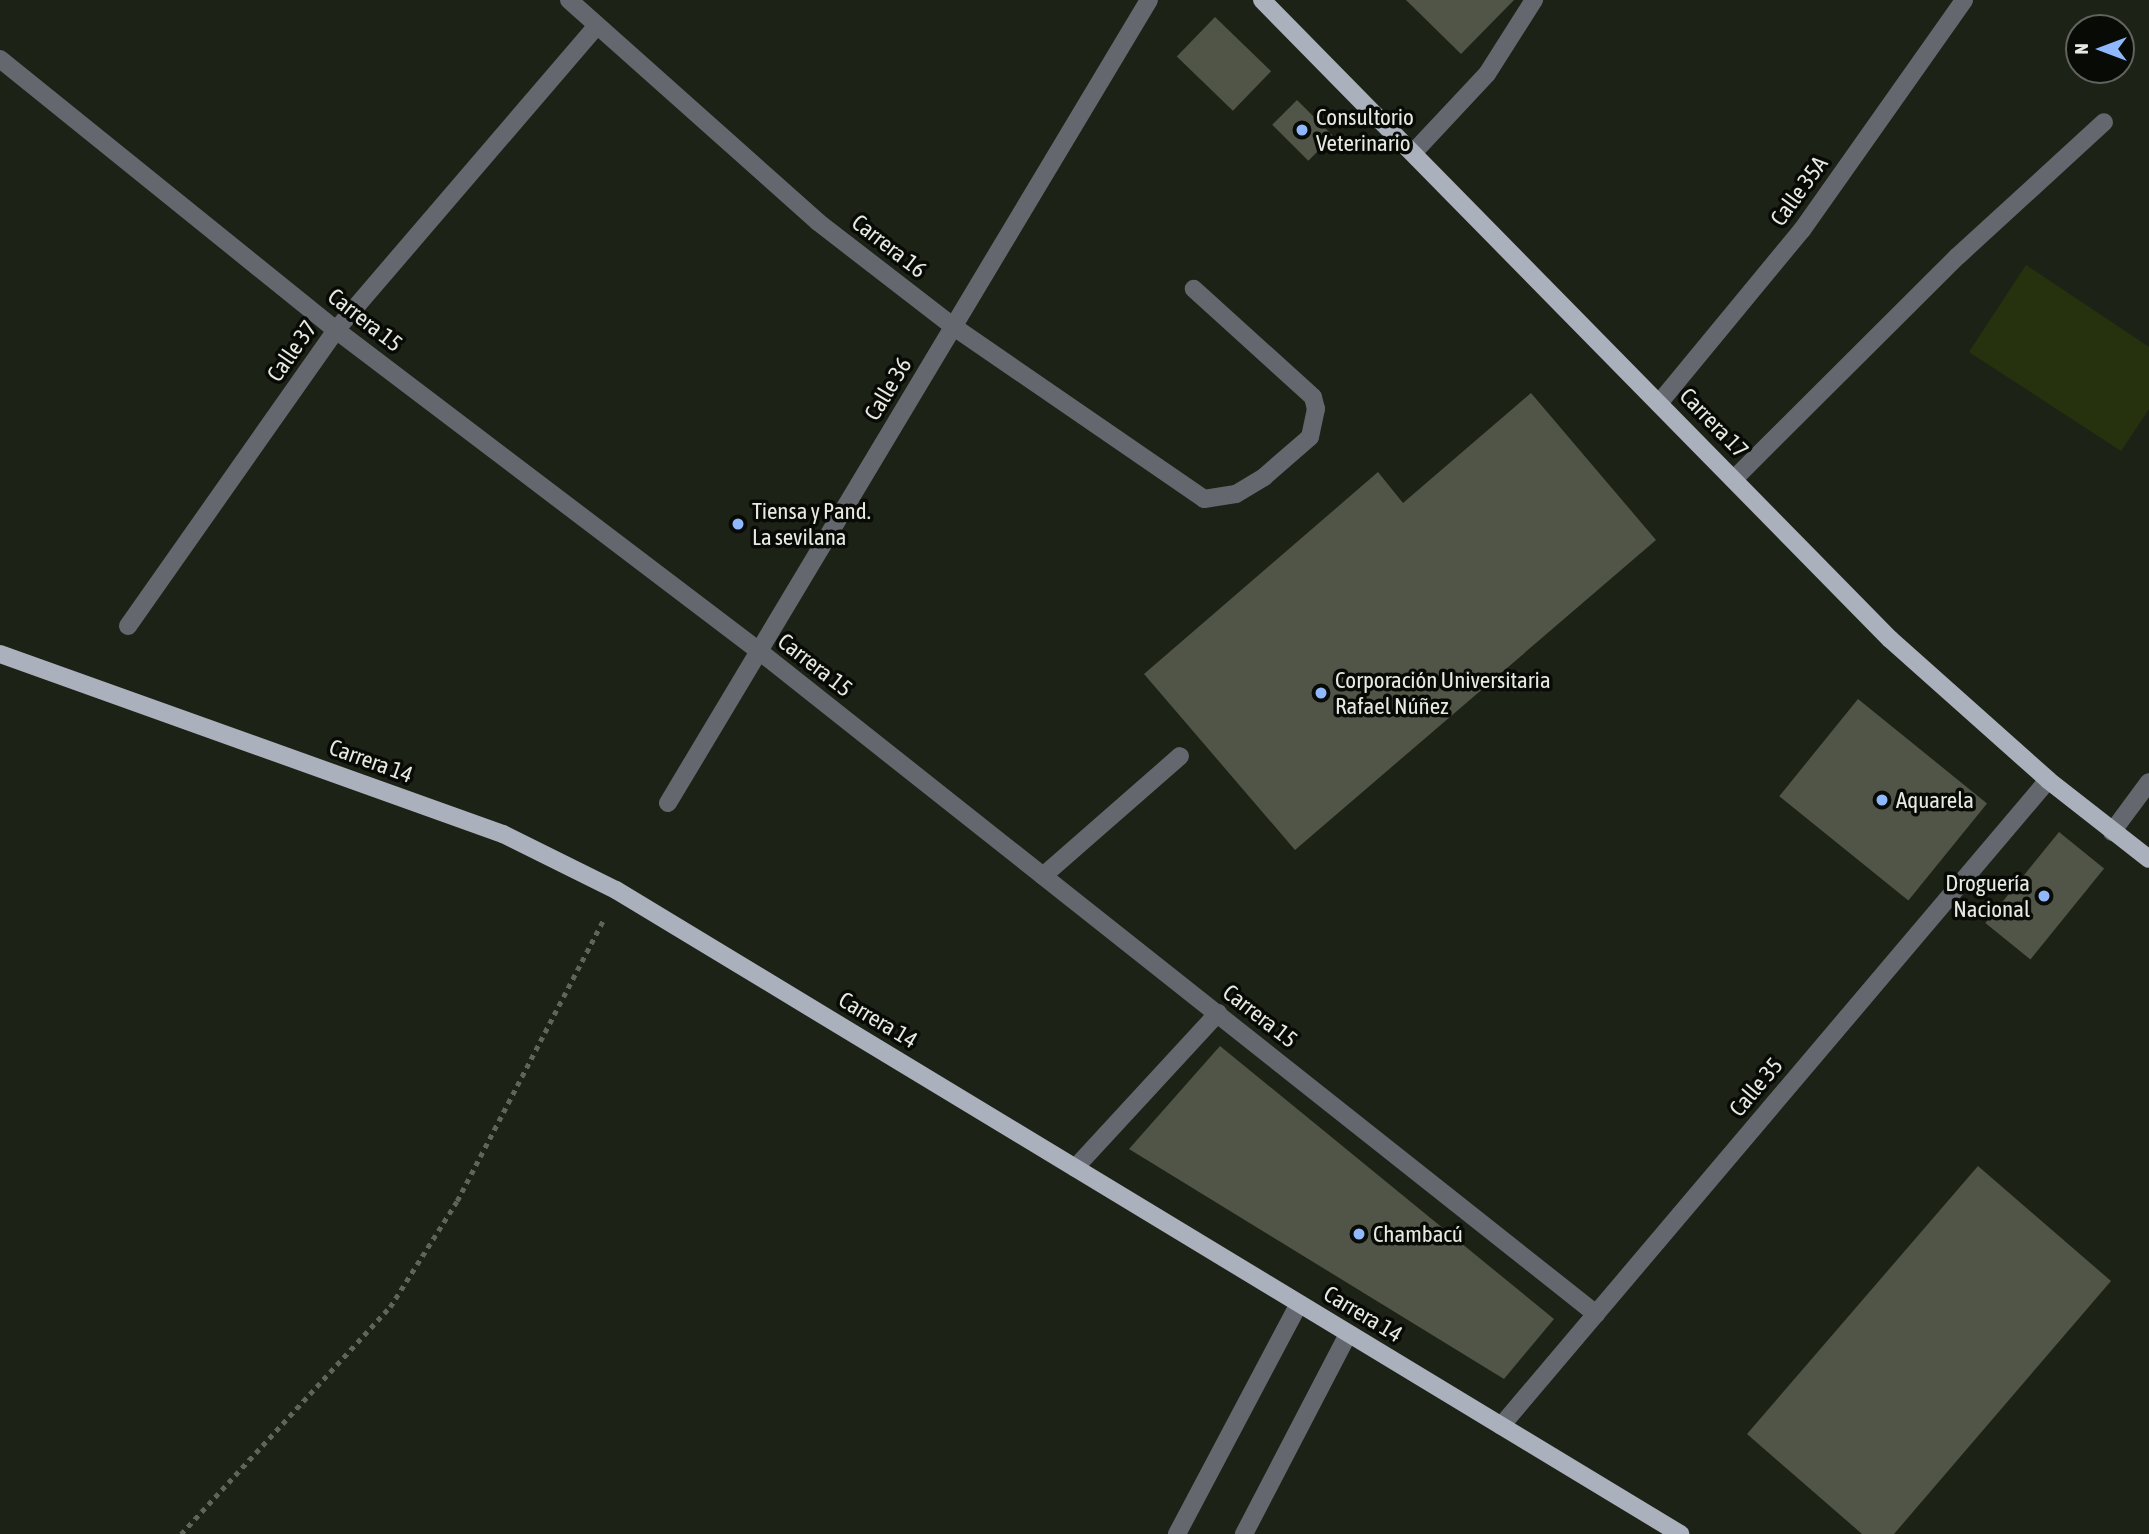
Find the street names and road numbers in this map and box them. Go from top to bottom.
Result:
street label: Calle 35A [1764,151,1834,231]
street label: Carrera 16 [846,208,932,284]
street label: Carrera 15 [322,282,408,358]
street label: Calle 37 [261,315,323,387]
street label: Calle 36 [859,353,917,425]
street label: Carrera 17 [1674,382,1754,464]
street label: Carrera 15 [772,627,858,703]
street label: Carrera 14 [325,733,417,789]
street label: Carrera 15 [1217,978,1303,1054]
street label: Carrera 14 [834,986,922,1054]
street label: Calle 35 [1724,1052,1788,1122]
street label: Carrera 14 [1319,1280,1407,1348]

